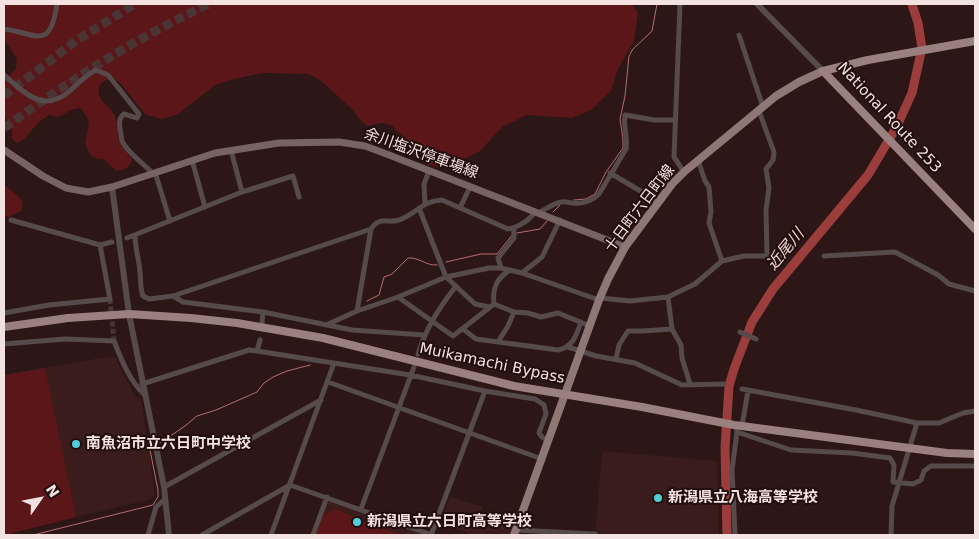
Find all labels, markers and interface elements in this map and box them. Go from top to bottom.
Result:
street label: National Route 253 [833,59,945,177]
street label: 余川塩沢停車場線 [362,125,480,183]
street label: 十日町六日町線 [601,162,679,256]
water label: 近尾川 [763,225,809,275]
street label: Muikamachi Bypass [418,340,566,388]
place label: 南魚沼市立六日町中学校 [86,435,251,453]
marker: 南魚沼市立六日町中学校 [70,438,82,450]
north arrow [15,474,65,524]
text: N [43,482,62,500]
place label: 新潟県立八海高等学校 [668,489,818,507]
marker: 新潟県立八海高等学校 [652,492,664,504]
place label: 新潟県立六日町高等学校 [367,513,532,531]
marker: 新潟県立六日町高等学校 [351,516,363,528]

